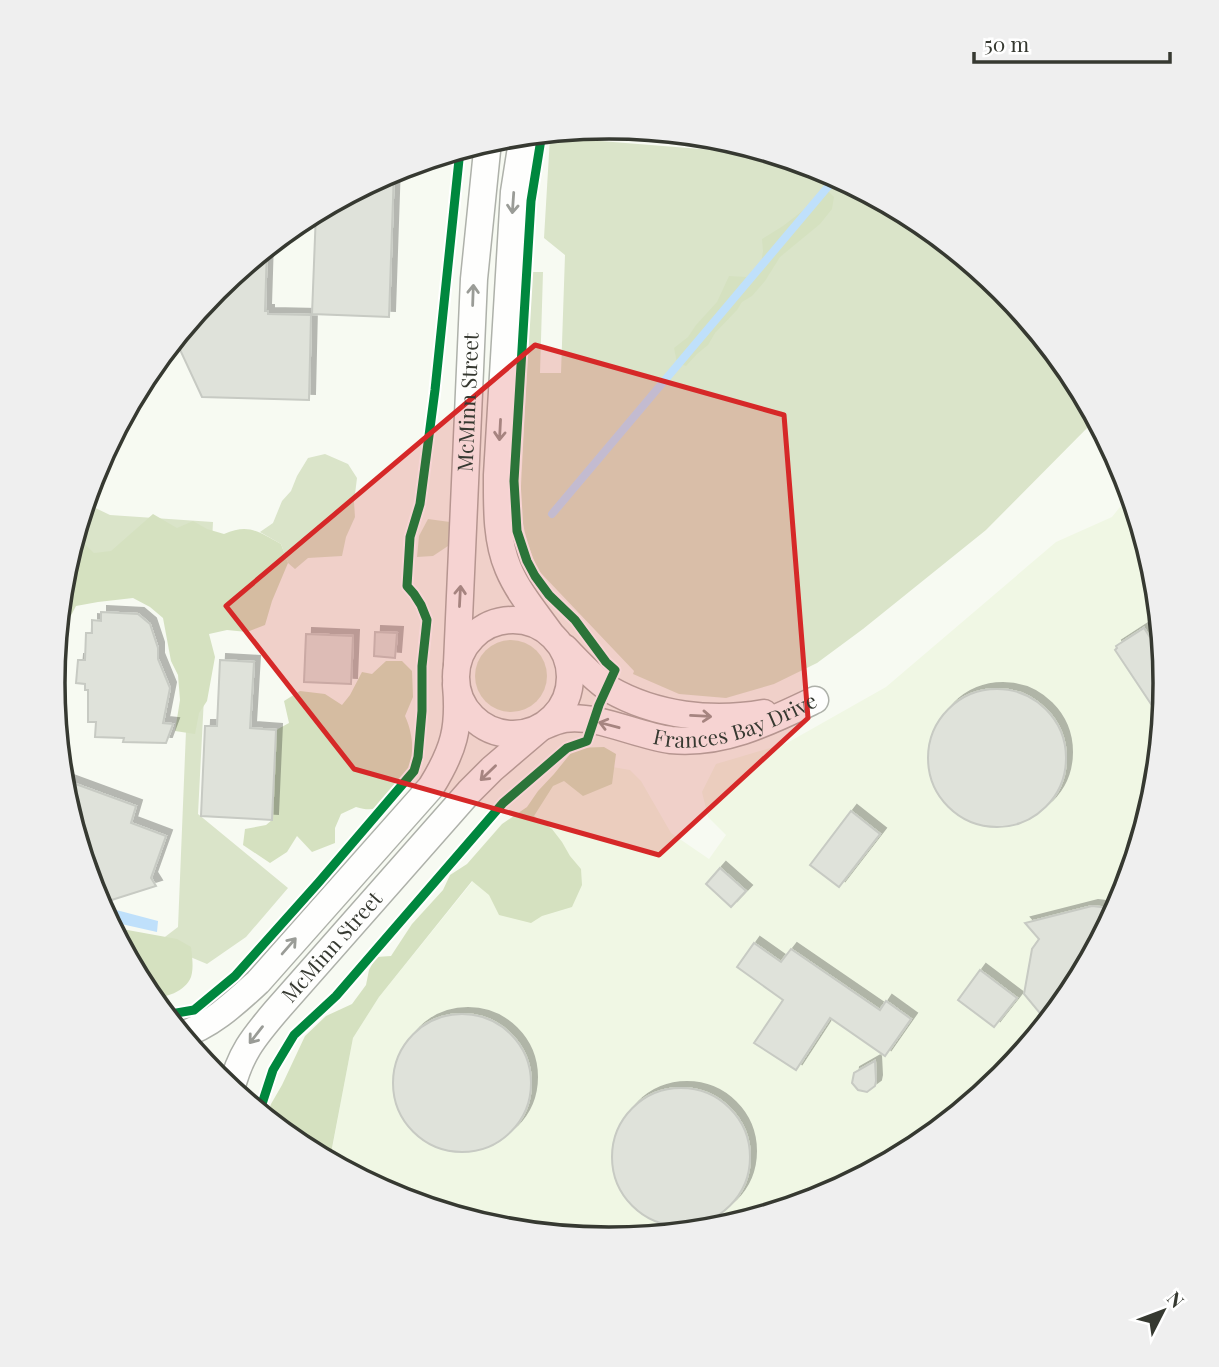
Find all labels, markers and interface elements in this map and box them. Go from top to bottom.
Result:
scale bar [974,21,1170,65]
text: 50 m [984,29,1030,57]
one-way arrow [507,191,520,214]
one-way arrow [466,284,480,307]
street label: McMinn Street [449,331,484,472]
one-way arrow [493,418,506,441]
one-way arrow [453,584,466,607]
street label: Frances Bay Drive [651,685,821,753]
one-way arrow [689,709,712,722]
one-way arrow [599,718,621,731]
one-way arrow [480,765,497,782]
street label: McMinn Street [274,884,388,1007]
one-way arrow [281,938,297,956]
one-way arrow [249,1026,264,1044]
north arrow [1128,1276,1198,1346]
text: N [1162,1285,1191,1313]

